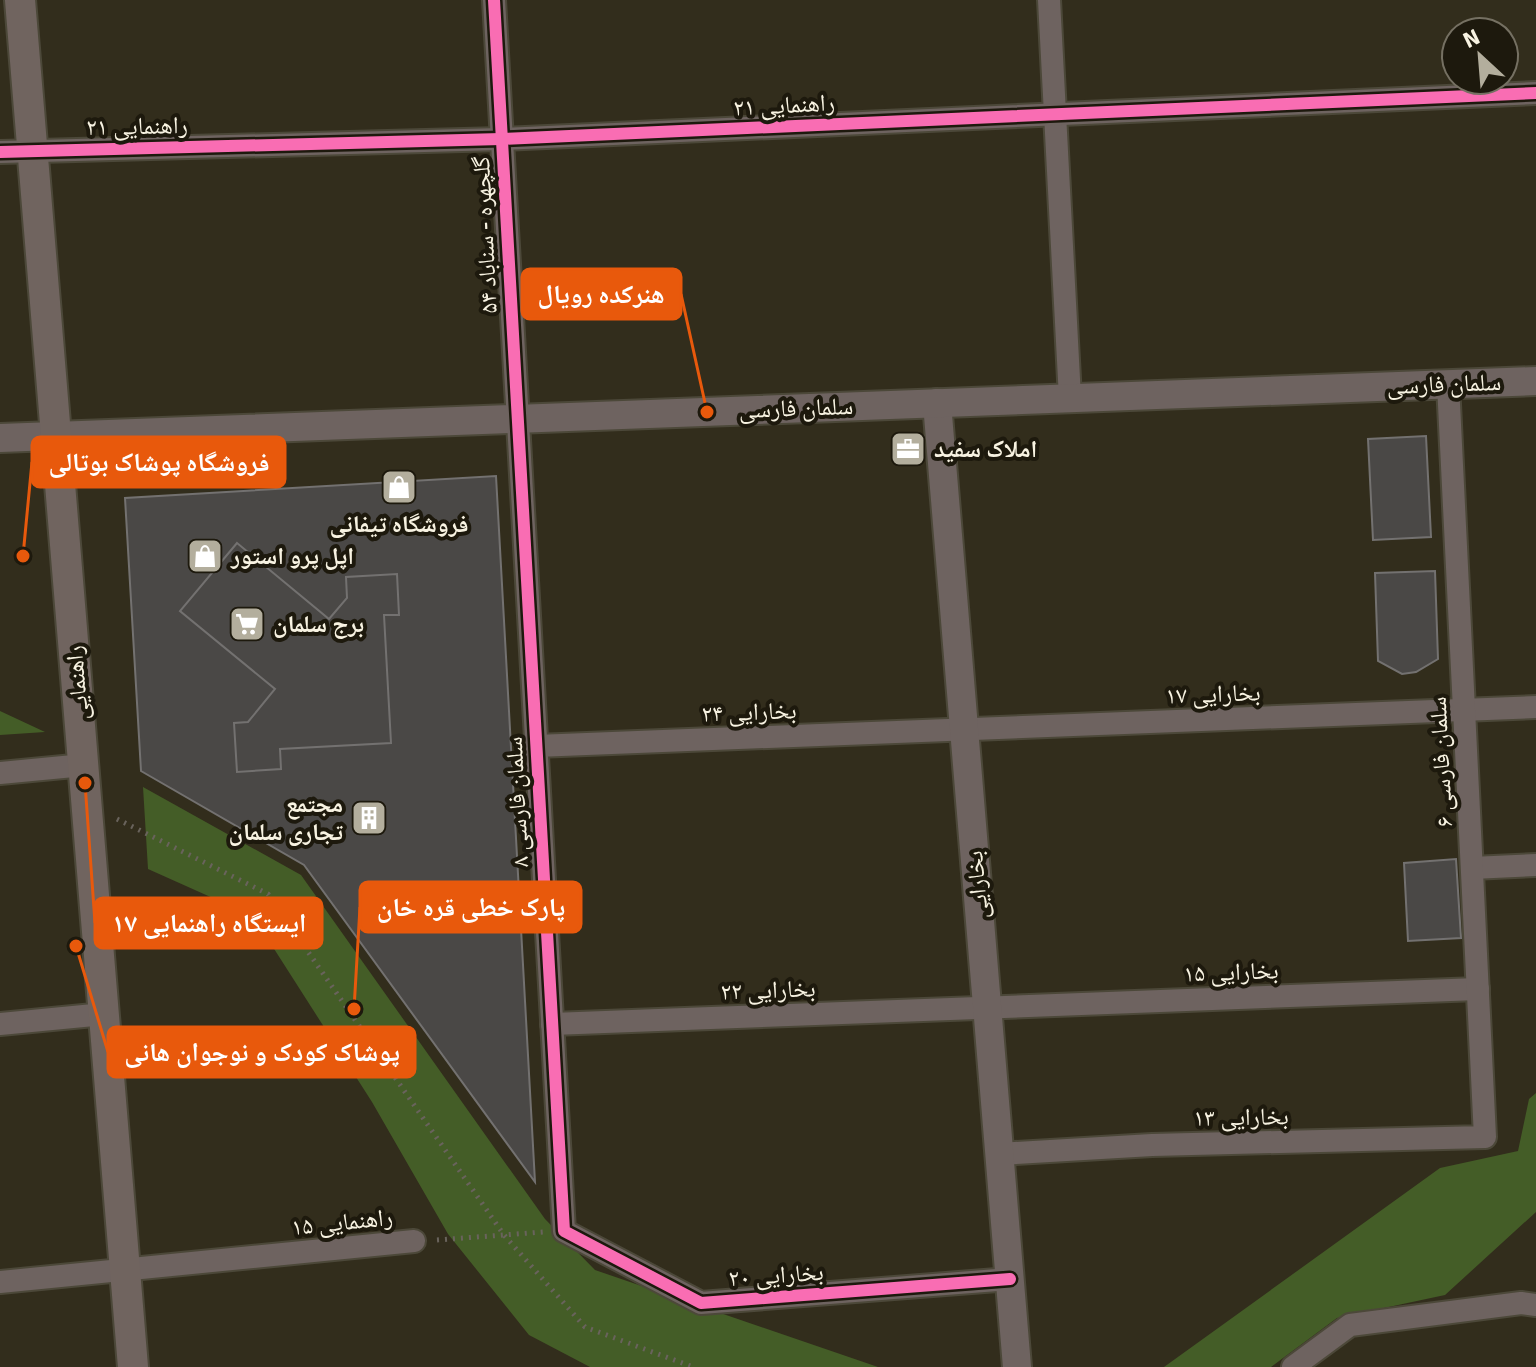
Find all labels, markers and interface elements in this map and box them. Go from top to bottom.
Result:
north arrow [1440,16,1520,96]
text: N [1459,23,1484,54]
street label: راهنمایی ۲۱ [732,87,836,123]
street label: راهنمایی ۲۱ [86,110,188,142]
street label: گلچهره - سناباد ۵۴ [466,155,504,315]
callout: هنرکده رویال [522,269,681,319]
text: هنرکده رویال [537,279,665,311]
street label: سلمان فارسی [1386,367,1502,401]
street label: سلمان فارسی [738,391,854,425]
office icon: املاک سفید [889,430,927,468]
place label: املاک سفید [934,434,1037,464]
callout: فروشگاه پوشاک بوتالی [32,437,285,487]
text: فروشگاه پوشاک بوتالی [48,447,270,479]
shop icon: فروشگاه تیفانی [380,468,418,506]
place label: فروشگاه تیفانی [330,509,468,539]
shop icon: اپل پرو استور [186,537,224,575]
place label: اپل پرو استور [230,541,354,571]
supermarket icon: برج سلمان [228,605,266,643]
place label: برج سلمان [273,609,364,639]
street label: راهنمایی [59,644,95,722]
street label: بخارایی ۱۷ [1165,677,1261,711]
street label: بخارایی ۲۴ [701,695,797,729]
street label: سلمان فارسی ۶ [1423,696,1459,828]
street label: سلمان فارسی ۸ [499,736,535,868]
place label: مجتمع تجاری سلمان [228,789,344,847]
building icon: مجتمع تجاری سلمان [350,799,388,837]
street label: بخارایی [959,850,995,920]
callout: پارک خطی قره خان [360,882,581,932]
text: پارک خطی قره خان [377,892,565,924]
callout: ایستگاه راهنمایی ۱۷ [95,898,322,948]
text: ایستگاه راهنمایی ۱۷ [112,908,306,940]
street label: بخارایی ۱۵ [1183,955,1279,989]
street label: بخارایی ۲۲ [720,973,816,1007]
callout: پوشاک کودک و نوجوان هانی [108,1027,415,1077]
text: پوشاک کودک و نوجوان هانی [124,1037,400,1069]
street label: بخارایی ۱۳ [1193,1101,1289,1133]
street label: راهنمایی ۱۵ [290,1202,394,1242]
street label: بخارایی ۲۰ [727,1257,825,1293]

